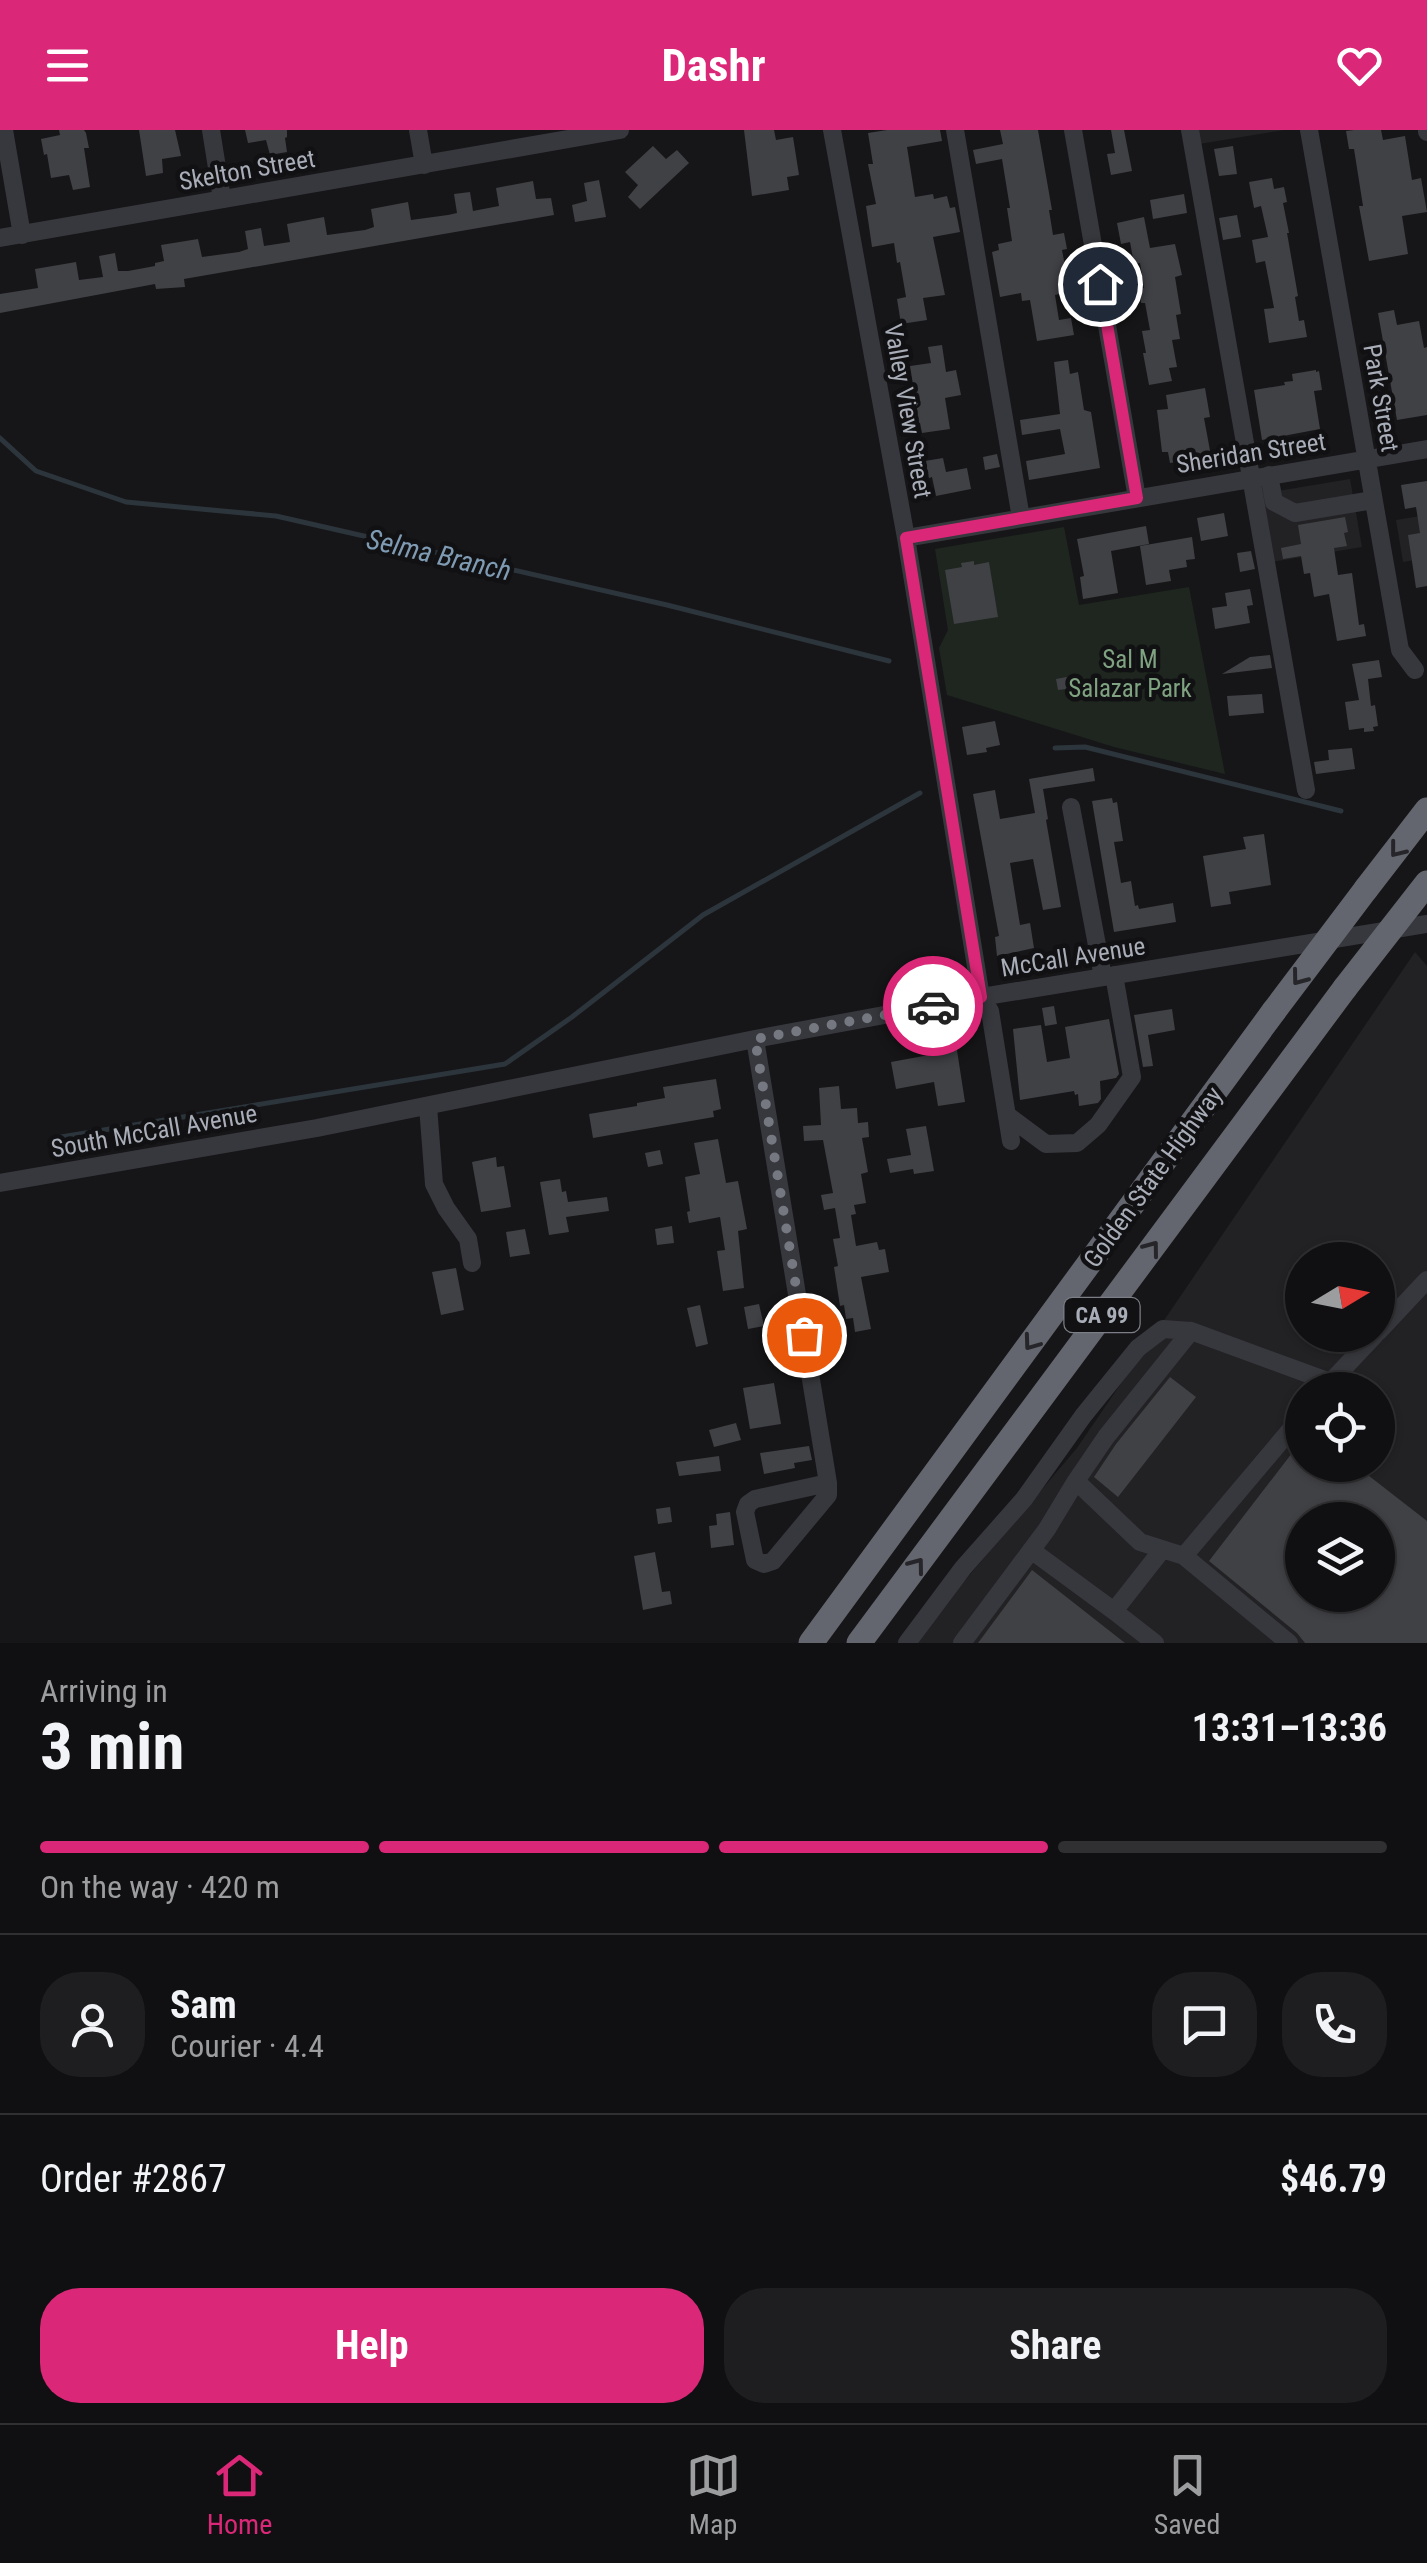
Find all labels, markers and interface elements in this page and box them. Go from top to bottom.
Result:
icon: menu [40,38,95,93]
icon: heart [1332,38,1387,93]
text: Dashr [661,39,766,92]
street label: Skelton Street [177,144,317,196]
pin [1058,242,1143,327]
icon: home [1073,257,1128,312]
street label: Valley View Street [878,321,938,501]
street label: Park Street [1357,342,1405,454]
street label: Sheridan Street [1174,427,1328,479]
water label: Selma Branch [364,522,514,588]
park label: Sal M Salazar Park [1068,645,1192,703]
one-way arrow [1391,839,1408,857]
street label: McCall Avenue [999,931,1147,983]
courier [883,956,983,1056]
one-way arrow [1294,967,1311,985]
icon: car [906,979,961,1034]
street label: Golden State Highway [1078,1081,1228,1273]
street label: South McCall Avenue [49,1099,259,1163]
one-way arrow [1141,1241,1158,1259]
north arrow [1285,1242,1395,1352]
map controls [1285,1242,1395,1612]
pin [762,1293,847,1378]
road number: CA 99 [1064,1298,1140,1332]
icon: bag [777,1308,832,1363]
one-way arrow [1025,1332,1042,1350]
button: locate [1285,1372,1395,1482]
button: layers [1285,1502,1395,1612]
one-way arrow [905,1558,923,1576]
text: Arriving in [40,1672,168,1710]
text: 13:31–13:36 [1192,1706,1387,1750]
text: 3 min [40,1709,184,1785]
text: On the way · 420 m [40,1868,280,1906]
button: person [40,1972,145,2077]
button: chat [1152,1972,1257,2077]
button: phone [1282,1972,1387,2077]
text: Sam [170,1983,237,2027]
text: Courier · 4.4 [170,2027,324,2065]
text: Order #2867 [40,2157,227,2201]
text: $46.79 [1280,2157,1387,2201]
button: Help [40,2288,704,2403]
button: Share [724,2288,1387,2403]
tab: Home [207,2448,272,2541]
tab: Map [686,2448,741,2541]
tab: Saved [1154,2448,1220,2541]

